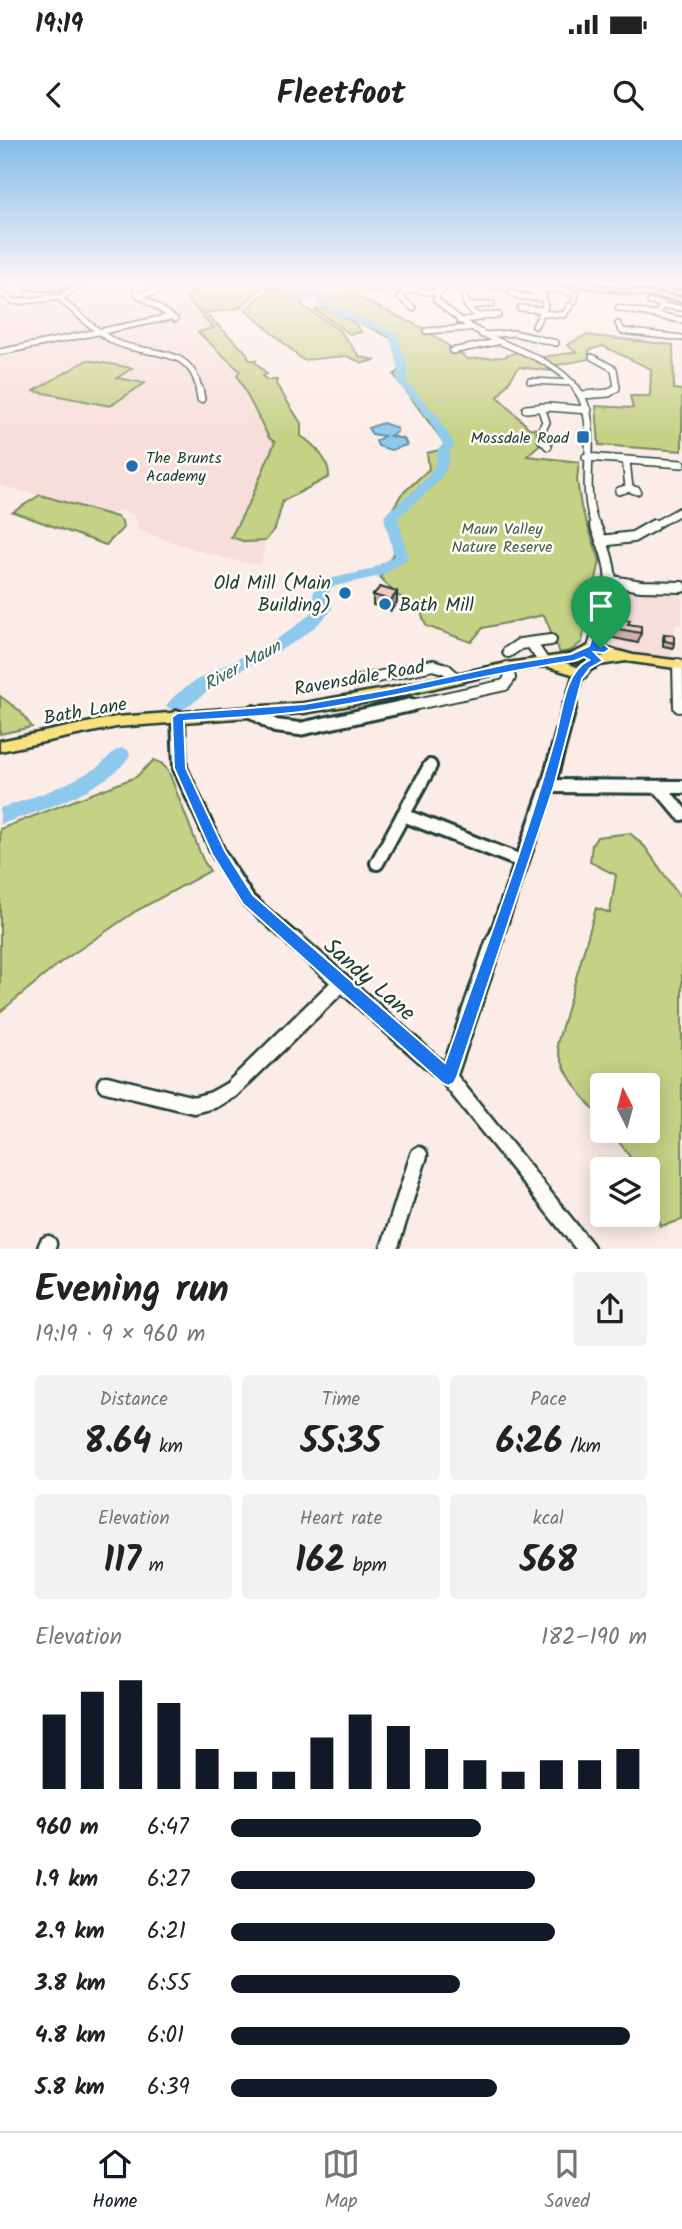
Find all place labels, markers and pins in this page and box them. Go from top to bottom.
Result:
place label: Mossdale Road [470,426,570,451]
marker: Mossdale Road [575,429,591,445]
place label: The Brunts Academy [146,446,222,489]
marker: The Brunts Academy [124,458,140,474]
place label: Old Mill (Main Building) [213,569,331,621]
pin [571,576,631,648]
marker: Old Mill (Main Building) [337,585,353,601]
place label: Bath Mill [399,591,474,621]
marker: Bath Mill [377,596,393,612]

